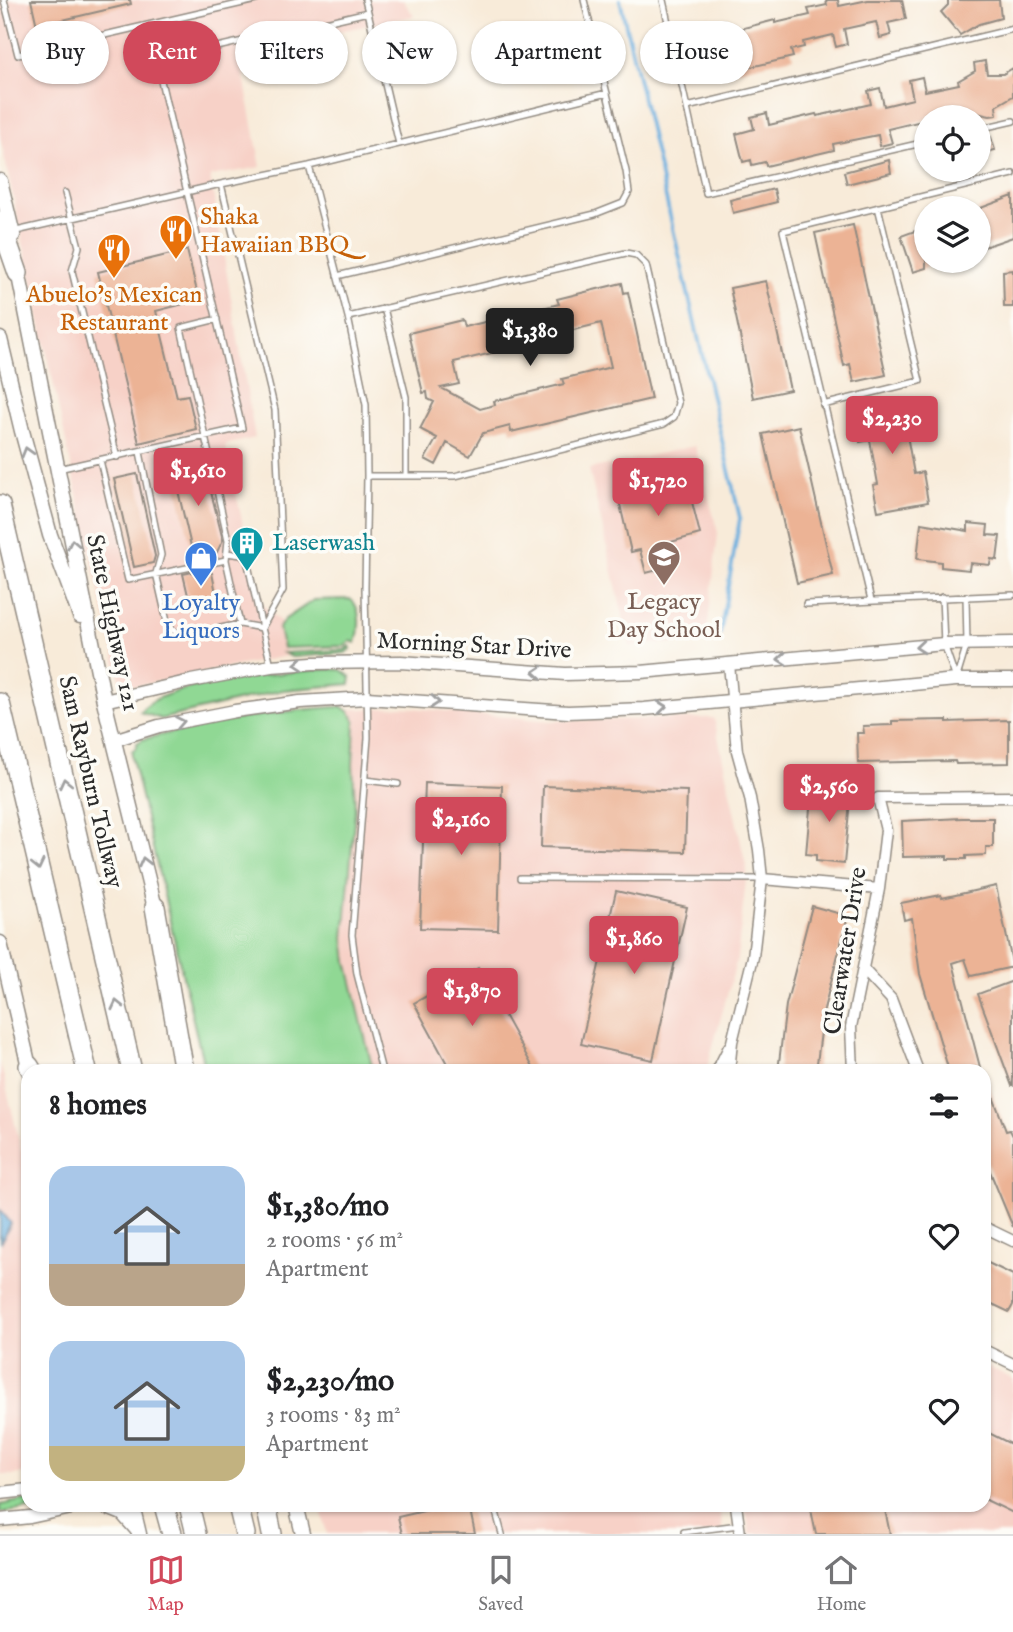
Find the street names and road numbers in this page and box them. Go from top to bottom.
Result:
street label: State Highway 121 [78,532,146,714]
street label: Morning Star Drive [376,625,572,667]
street label: Sam Rayburn Tollway [50,673,130,891]
street label: Clearwater Drive [817,865,875,1037]

